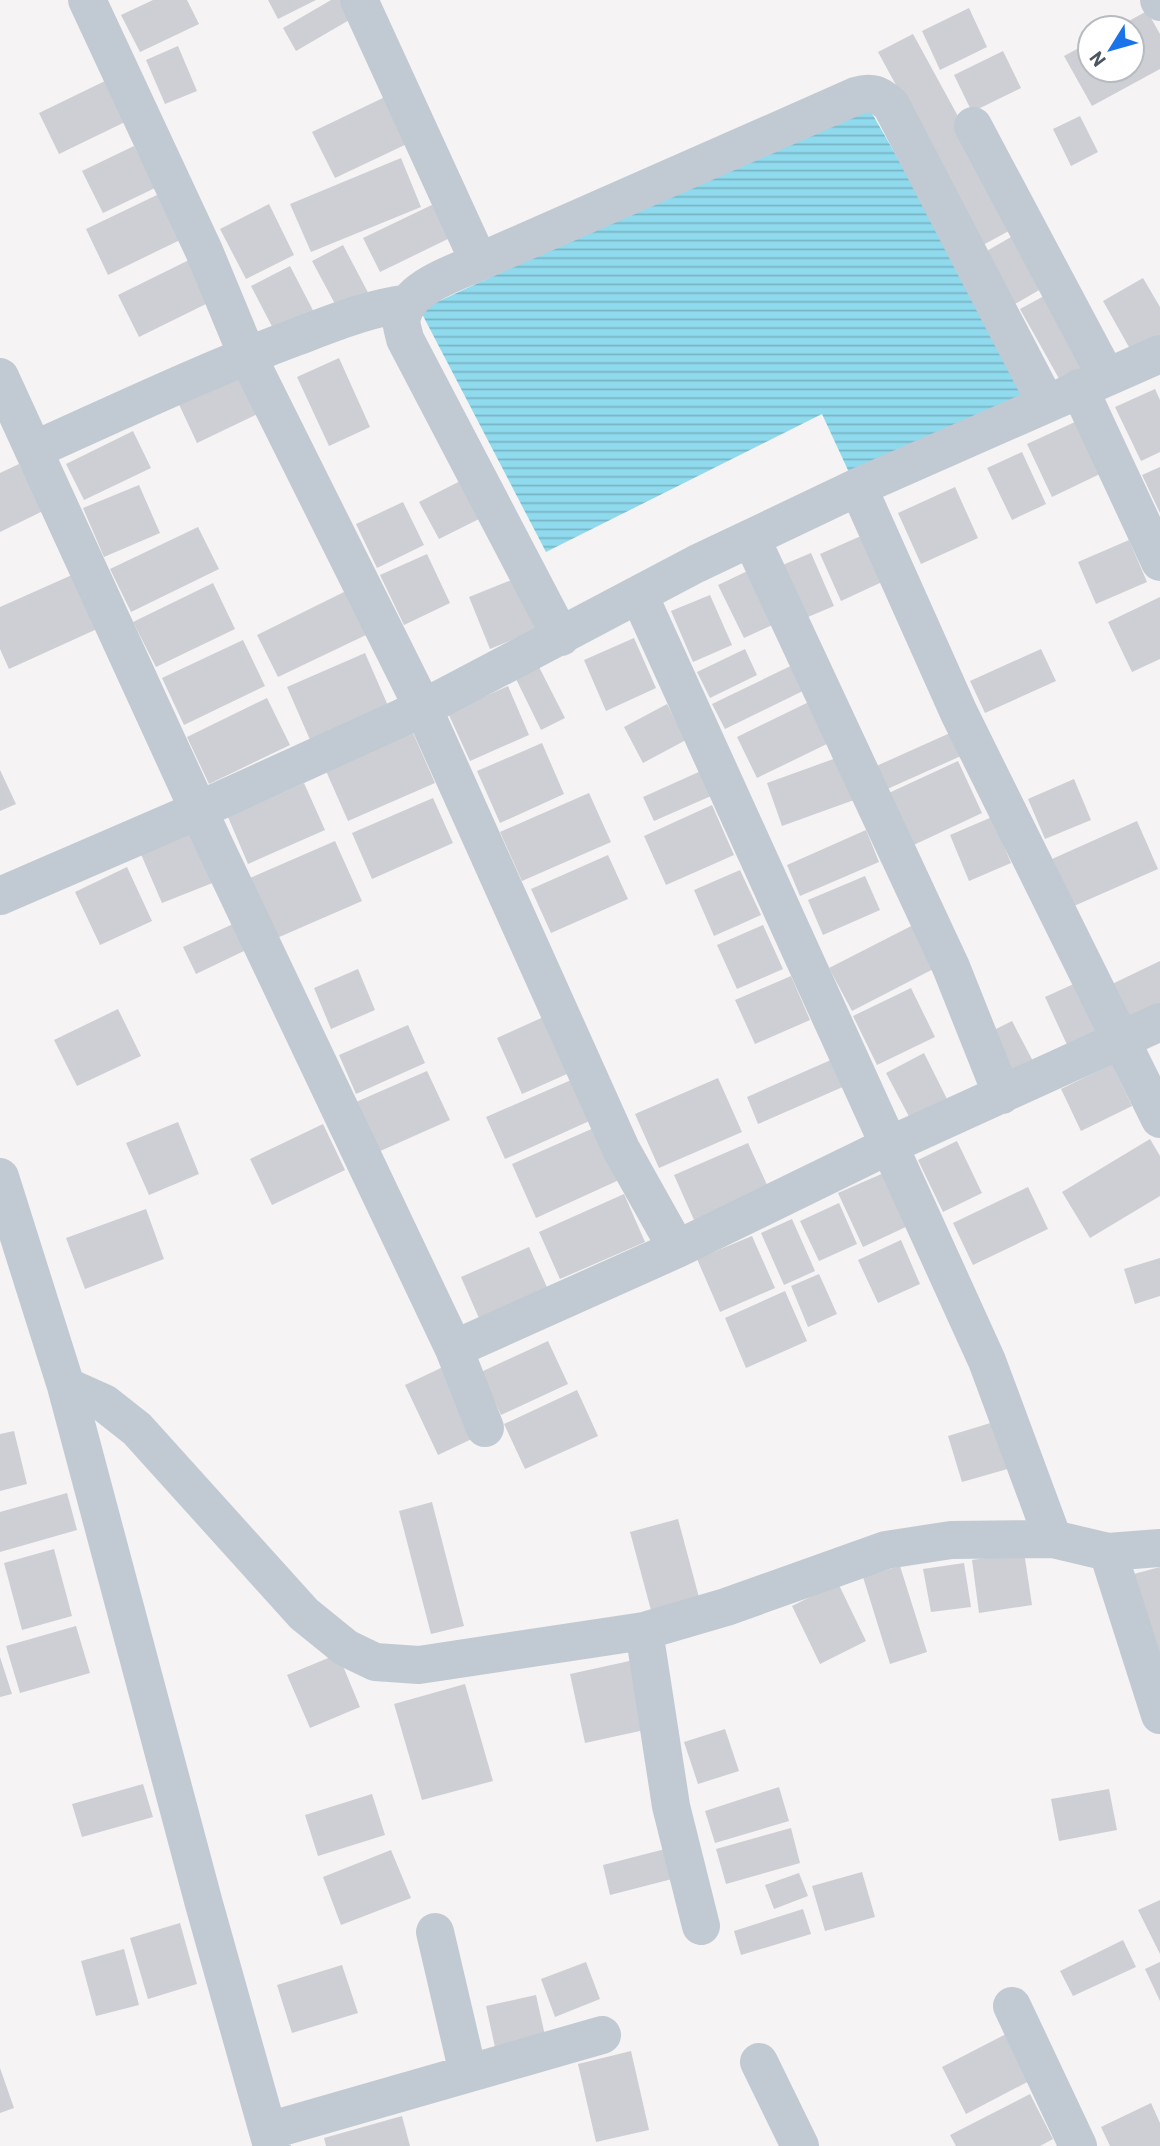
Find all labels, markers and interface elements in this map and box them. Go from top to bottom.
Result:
north arrow [1076,14,1146,84]
text: N [1084,48,1110,72]

